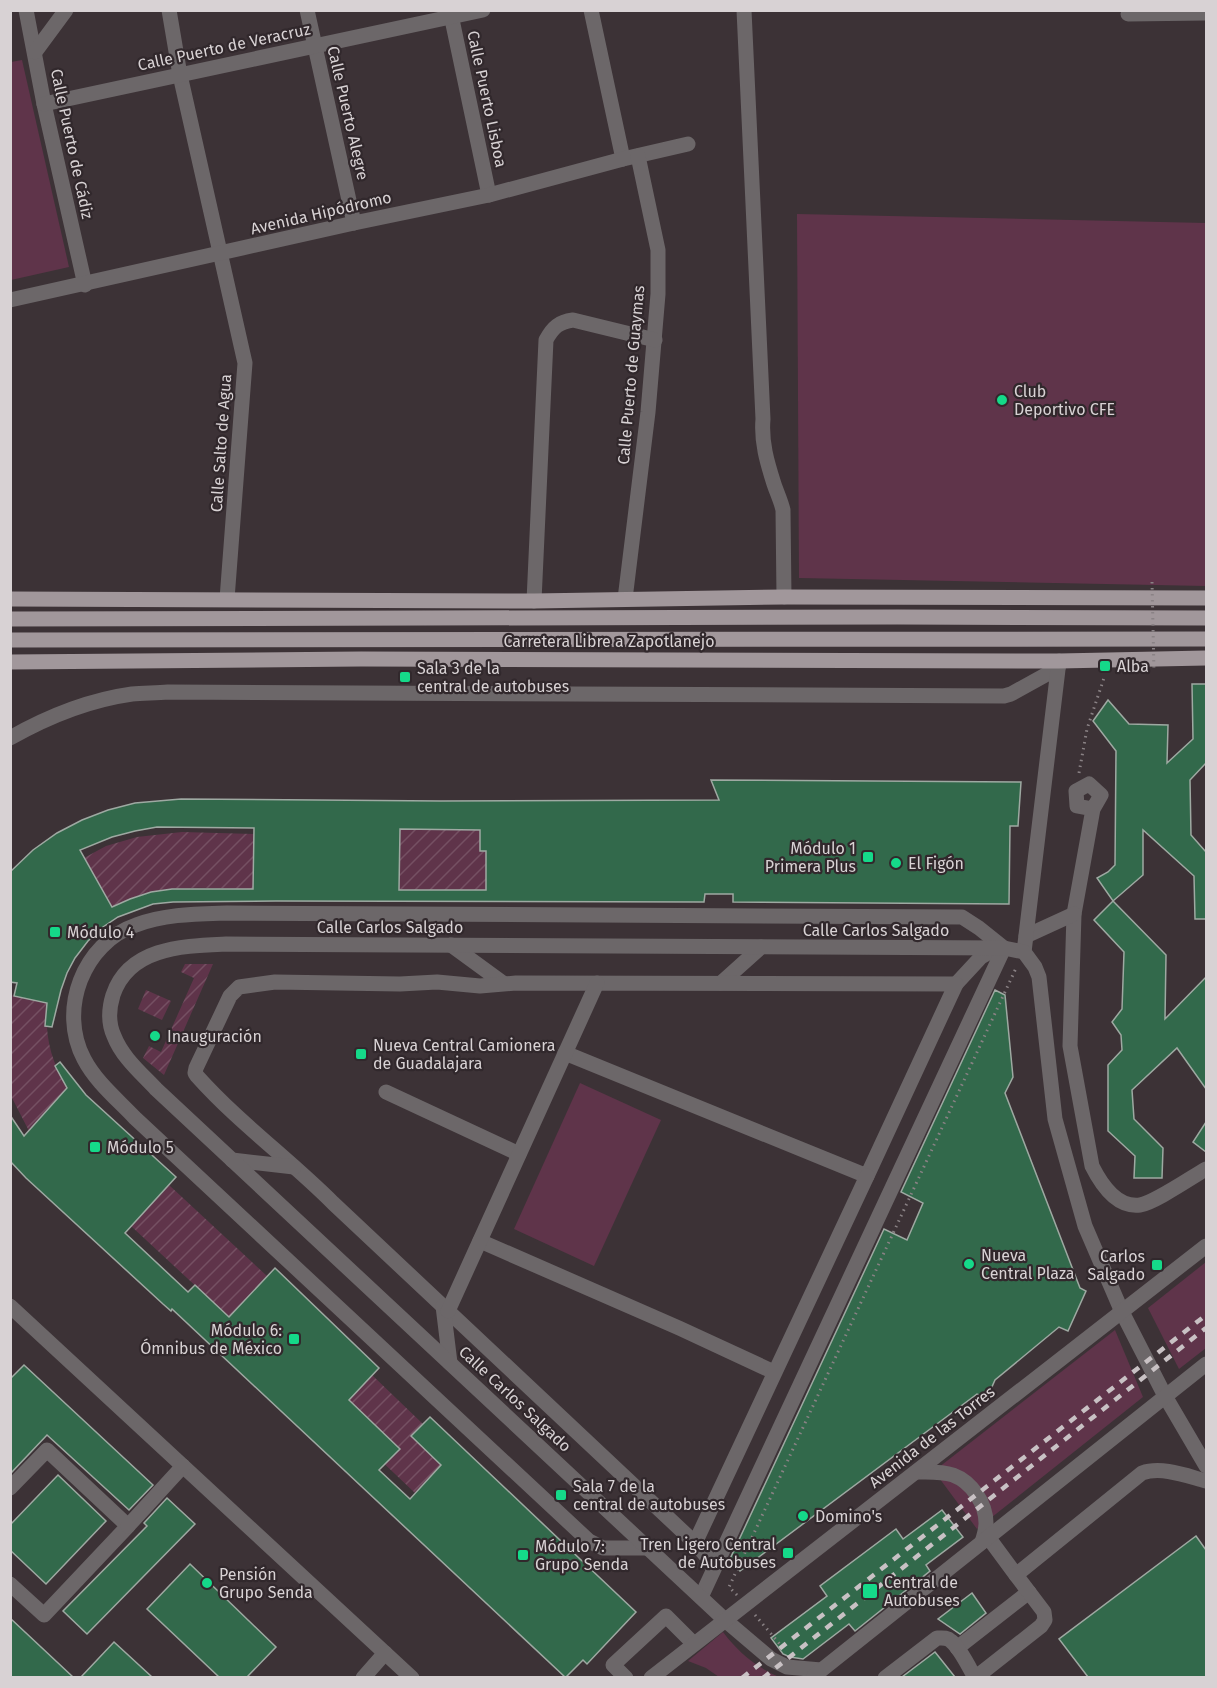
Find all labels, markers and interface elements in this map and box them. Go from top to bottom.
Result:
street label: Calle Puerto de Veracruz [136,19,312,75]
street label: Calle Puerto Lisboa [463,29,511,169]
street label: Calle Puerto Alegre [323,44,373,182]
street label: Calle Puerto de Cádiz [47,67,97,221]
street label: Avenida Hipódromo [249,188,393,238]
street label: Calle Puerto de Guaymas [614,285,648,465]
street label: Calle Salto de Agua [207,373,235,513]
place label: Club Deportivo CFE [1014,382,1115,419]
marker: Club Deportivo CFE [995,393,1009,407]
street label: Carretera Libre a Zapotlanejo [503,632,715,651]
place label: Alba [1117,657,1149,676]
place label: Sala 3 de la central de autobuses [417,659,569,696]
marker: Alba [1098,659,1112,673]
marker: Sala 3 de la central de autobuses [398,670,412,684]
place label: Módulo 1 Primera Plus [765,839,856,876]
marker: Módulo 1 Primera Plus [861,850,875,864]
place label: El Figón [908,854,964,873]
marker: El Figón [889,856,903,870]
street label: Calle Carlos Salgado [317,918,463,937]
street label: Calle Carlos Salgado [803,921,949,940]
place label: Módulo 4 [67,923,135,942]
marker: Módulo 4 [48,925,62,939]
place label: Inauguración [167,1027,262,1046]
marker: Inauguración [148,1029,162,1043]
place label: Nueva Central Camionera de Guadalajara [373,1036,556,1073]
marker: Nueva Central Camionera de Guadalajara [354,1047,368,1061]
place label: Módulo 5 [107,1138,174,1157]
marker: Módulo 5 [88,1140,102,1154]
place label: Nueva Central Plaza [981,1246,1075,1283]
place label: Carlos Salgado [1087,1247,1145,1284]
marker: Nueva Central Plaza [962,1257,976,1271]
marker: Carlos Salgado [1150,1258,1164,1272]
place label: Módulo 6: Ómnibus de México [140,1321,282,1358]
marker: Módulo 6: Ómnibus de México [287,1332,301,1346]
street label: Calle Carlos Salgado [455,1342,575,1456]
street label: Avenida de las Torres [865,1382,999,1492]
place label: Sala 7 de la central de autobuses [573,1477,725,1514]
marker: Sala 7 de la central de autobuses [554,1488,568,1502]
place label: Domino's [815,1507,882,1526]
marker: Domino's [796,1509,810,1523]
place label: Tren Ligero Central de Autobuses [640,1535,776,1572]
place label: Módulo 7: Grupo Senda [535,1537,629,1574]
marker: Tren Ligero Central de Autobuses [781,1546,795,1560]
marker: Módulo 7: Grupo Senda [516,1548,530,1562]
place label: Pensión Grupo Senda [219,1565,313,1602]
place label: Central de Autobuses [884,1573,960,1610]
marker: Pensión Grupo Senda [200,1576,214,1590]
marker: Central de Autobuses [861,1582,879,1600]

